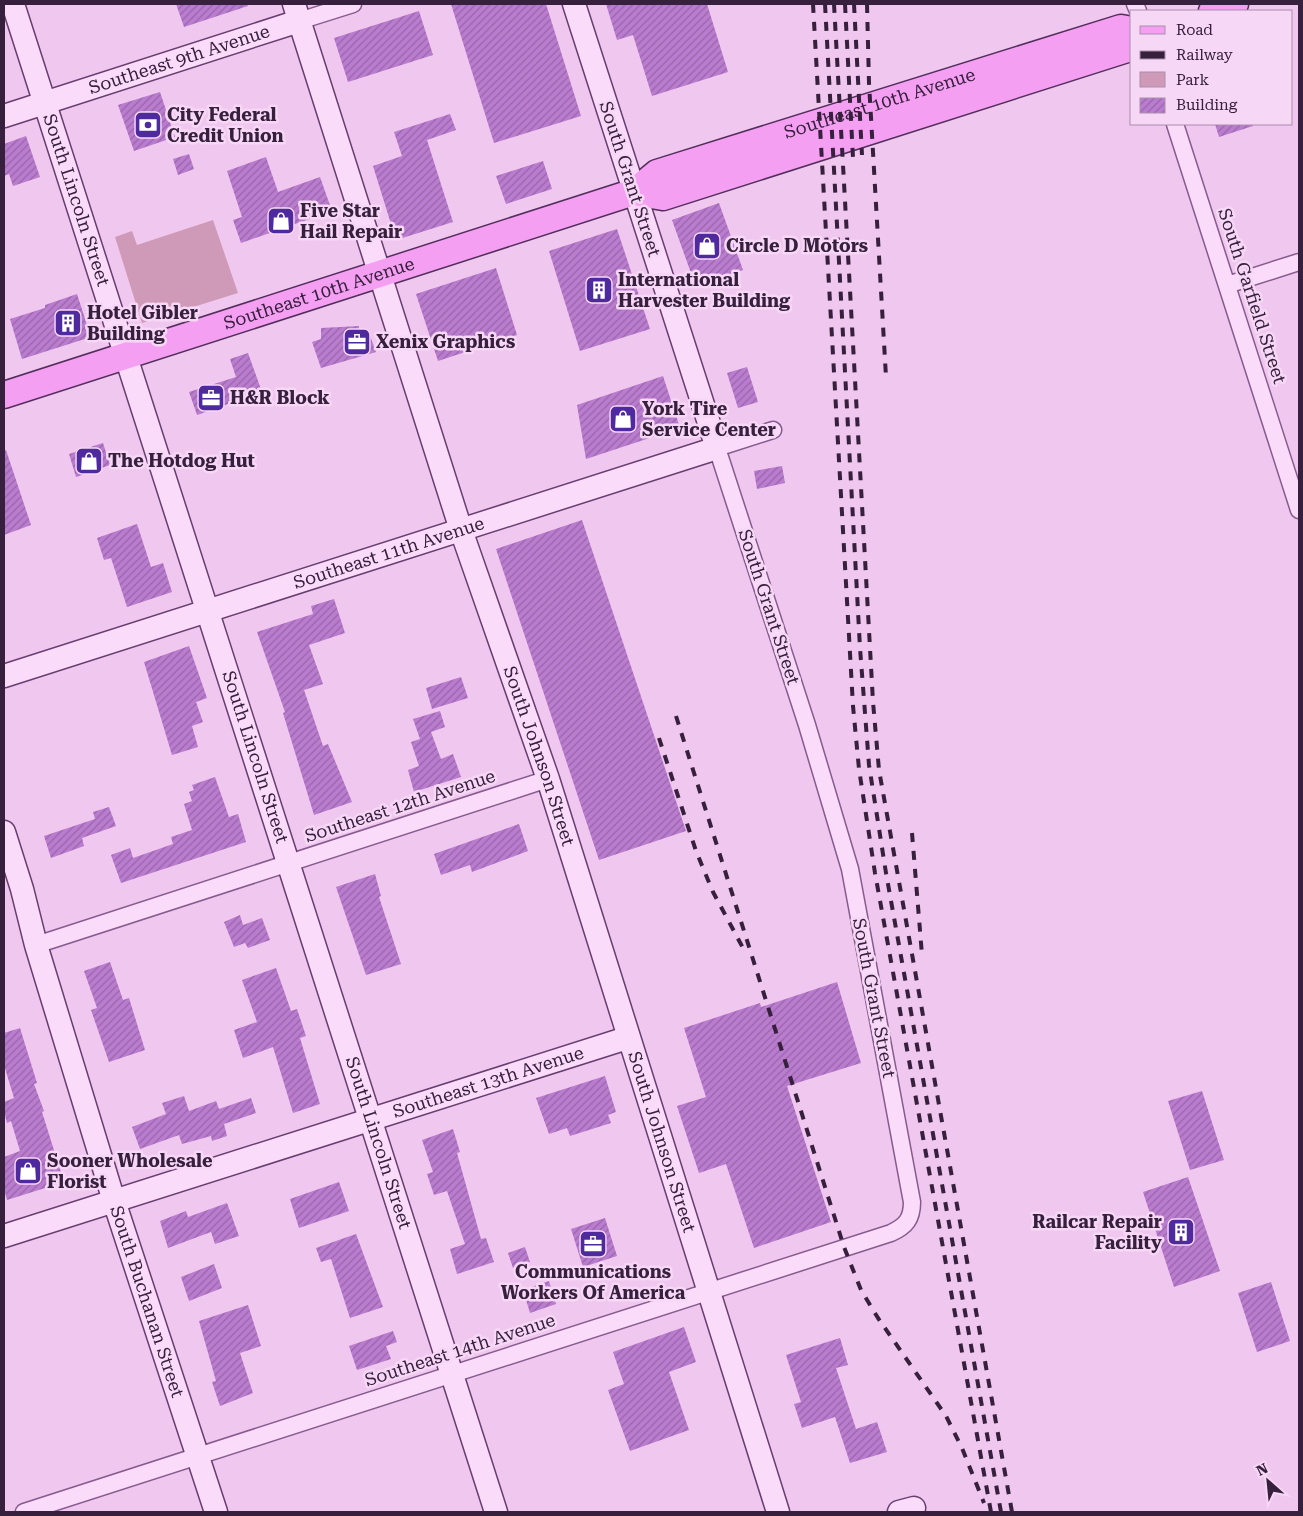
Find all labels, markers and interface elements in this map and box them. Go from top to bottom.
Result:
legend [1130,10,1293,125]
street label: Southeast 9th Avenue [86,20,272,98]
text: Road [1176,21,1213,39]
text: Railway [1176,46,1233,64]
street label: Southeast 10th Avenue [781,63,978,143]
text: Park [1176,71,1210,89]
text: Building [1176,96,1238,114]
street label: South Grant Street [595,98,666,260]
place label: City Federal Credit Union [167,104,284,146]
bank icon: City Federal Credit Union [133,110,163,140]
street label: South Lincoln Street [39,111,115,289]
place label: Five Star Hail Repair [300,200,402,242]
street label: South Garfield Street [1214,205,1291,386]
shop icon: Five Star Hail Repair [266,206,296,236]
shop icon: Circle D Motors [692,231,722,261]
place label: Circle D Motors [726,235,868,256]
street label: Southeast 10th Avenue [221,252,417,334]
place label: International Harvester Building [618,269,791,311]
building icon: International Harvester Building [584,275,614,305]
place label: Hotel Gibler Building [87,302,198,344]
building icon: Hotel Gibler Building [53,308,83,338]
office icon: Xenix Graphics [342,327,372,357]
place label: Xenix Graphics [376,331,515,352]
office icon: H&R Block [196,383,226,413]
place label: H&R Block [230,387,330,408]
place label: York Tire Service Center [642,398,776,440]
shop icon: York Tire Service Center [608,404,638,434]
shop icon: The Hotdog Hut [74,446,104,476]
place label: The Hotdog Hut [108,450,255,471]
street label: Southeast 11th Avenue [291,512,487,593]
street label: South Grant Street [734,526,805,688]
street label: South Johnson Street [499,663,579,849]
street label: South Lincoln Street [218,668,293,846]
street label: Southeast 12th Avenue [302,765,498,846]
street label: South Grant Street [849,916,900,1080]
street label: Southeast 13th Avenue [390,1041,586,1122]
street label: South Johnson Street [624,1049,701,1235]
street label: South Lincoln Street [342,1054,416,1232]
place label: Sooner Wholesale Florist [47,1150,213,1192]
shop icon: Sooner Wholesale Florist [13,1156,43,1186]
street label: South Buchanan Street [106,1203,189,1400]
place label: Railcar Repair Facility [1032,1211,1162,1253]
building icon: Railcar Repair Facility [1166,1217,1196,1247]
office icon: Communications Workers Of America [578,1229,608,1259]
place label: Communications Workers Of America [501,1261,686,1303]
street label: Southeast 14th Avenue [362,1309,558,1390]
north arrow [1243,1456,1293,1506]
text: N [1254,1460,1271,1479]

